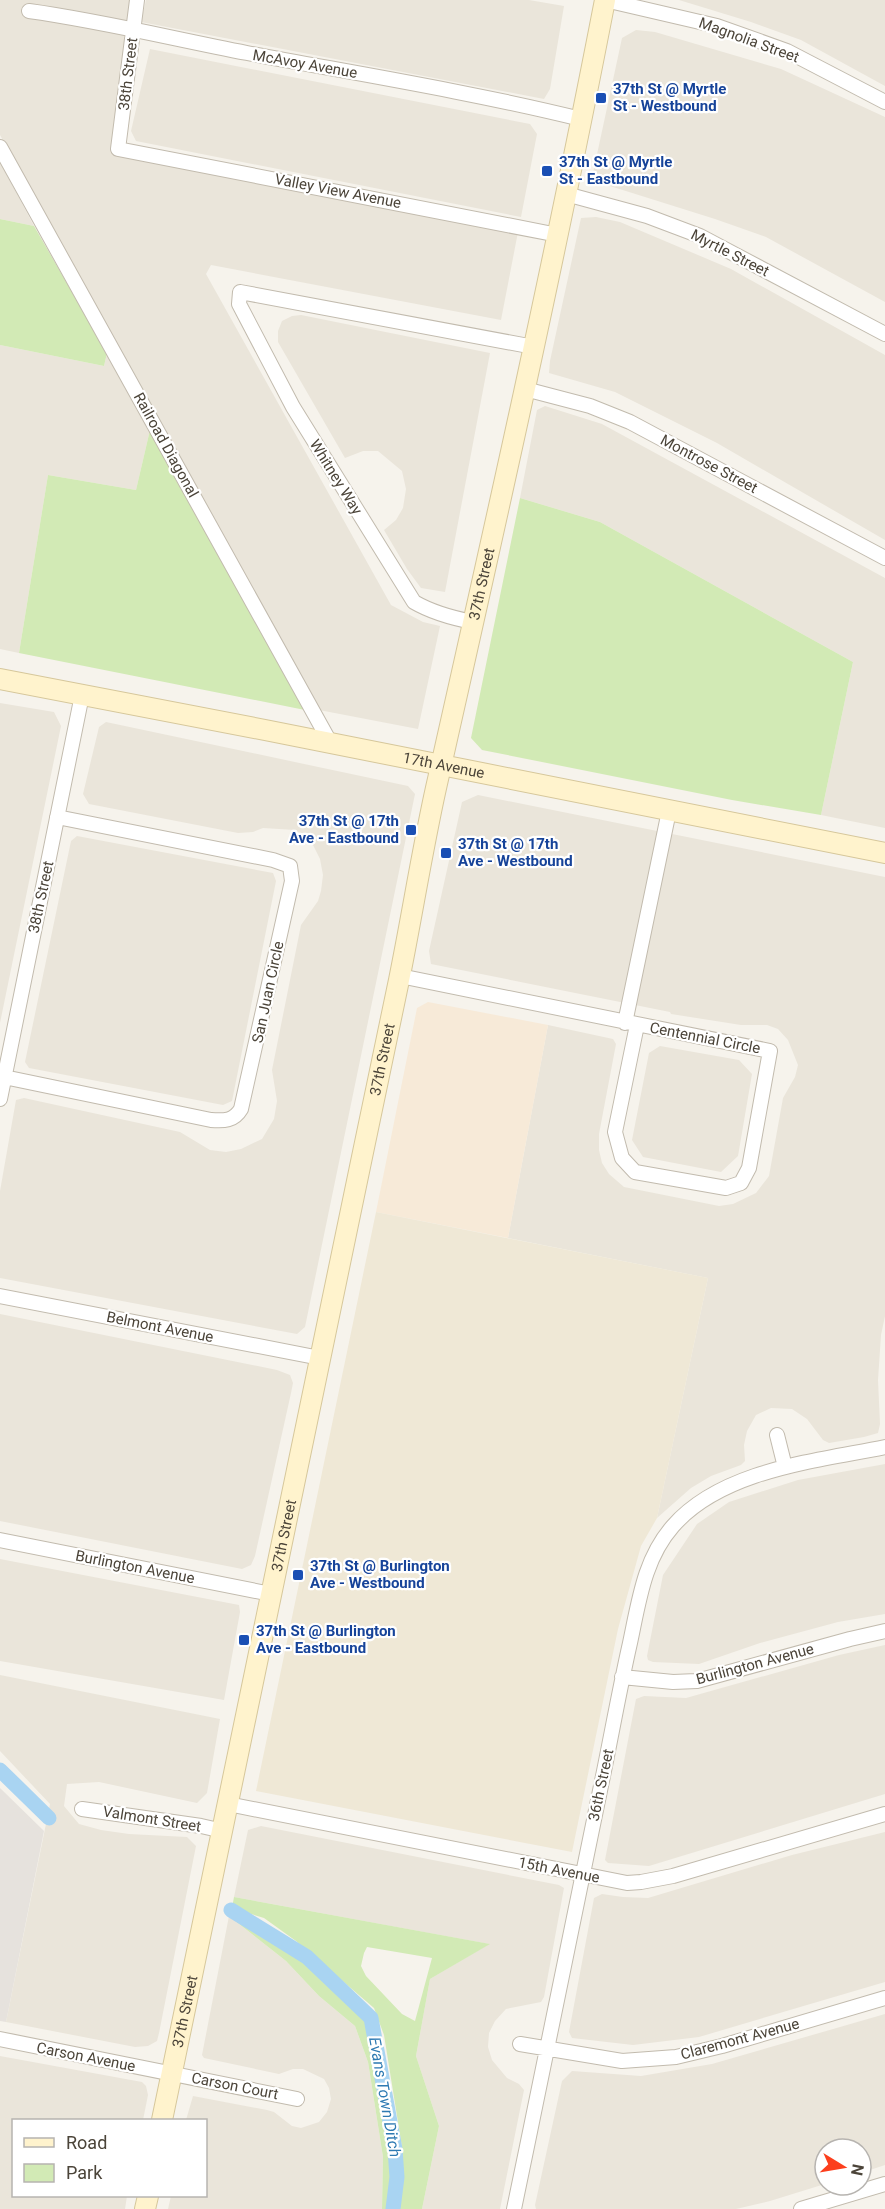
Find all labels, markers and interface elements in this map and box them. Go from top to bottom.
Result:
street label: Magnolia Street [696,14,802,66]
street label: 38th Street [115,36,141,111]
street label: McAvoy Avenue [251,46,359,82]
place label: 37th St @ Myrtle St - Westbound [613,80,726,115]
marker: 37th St @ Myrtle St - Westbound [594,91,608,105]
place label: 37th St @ Myrtle St - Eastbound [559,153,672,188]
marker: 37th St @ Myrtle St - Eastbound [540,164,554,178]
street label: Valley View Avenue [273,170,403,212]
street label: Myrtle Street [688,226,772,280]
street label: Railroad Diagonal [130,389,202,501]
street label: Montrose Street [657,431,761,497]
street label: Whitney Way [306,436,366,518]
street label: 37th Street [465,546,499,622]
street label: 17th Avenue [401,749,486,782]
place label: 37th St @ 17th Ave - Eastbound [289,812,399,847]
marker: 37th St @ 17th Ave - Eastbound [404,823,418,837]
place label: 37th St @ 17th Ave - Westbound [458,835,573,870]
marker: 37th St @ 17th Ave - Westbound [439,846,453,860]
street label: 38th Street [25,859,57,935]
street label: San Juan Circle [248,939,288,1045]
street label: Centennial Circle [648,1018,762,1058]
street label: 37th Street [366,1022,399,1097]
street label: Belmont Avenue [105,1308,215,1346]
street label: 37th Street [268,1498,300,1573]
street label: Burlington Avenue [74,1547,196,1587]
place label: 37th St @ Burlington Ave - Westbound [310,1557,450,1592]
marker: 37th St @ Burlington Ave - Westbound [291,1568,305,1582]
place label: 37th St @ Burlington Ave - Eastbound [256,1622,396,1657]
marker: 37th St @ Burlington Ave - Eastbound [237,1633,251,1647]
street label: Burlington Avenue [694,1640,816,1688]
street label: 36th Street [585,1747,617,1823]
street label: Valmont Street [102,1802,202,1836]
street label: 15th Avenue [517,1853,601,1887]
street label: 37th Street [169,1974,201,2049]
street label: Claremont Avenue [679,2014,801,2063]
water label: Evans Town Ditch [365,2035,405,2159]
street label: Carson Avenue [35,2039,137,2075]
street label: Carson Court [190,2069,280,2103]
legend [12,2119,207,2197]
text: Road [66,2132,107,2153]
north arrow [813,2137,873,2197]
text: Park [66,2162,103,2183]
text: N [847,2162,868,2177]

